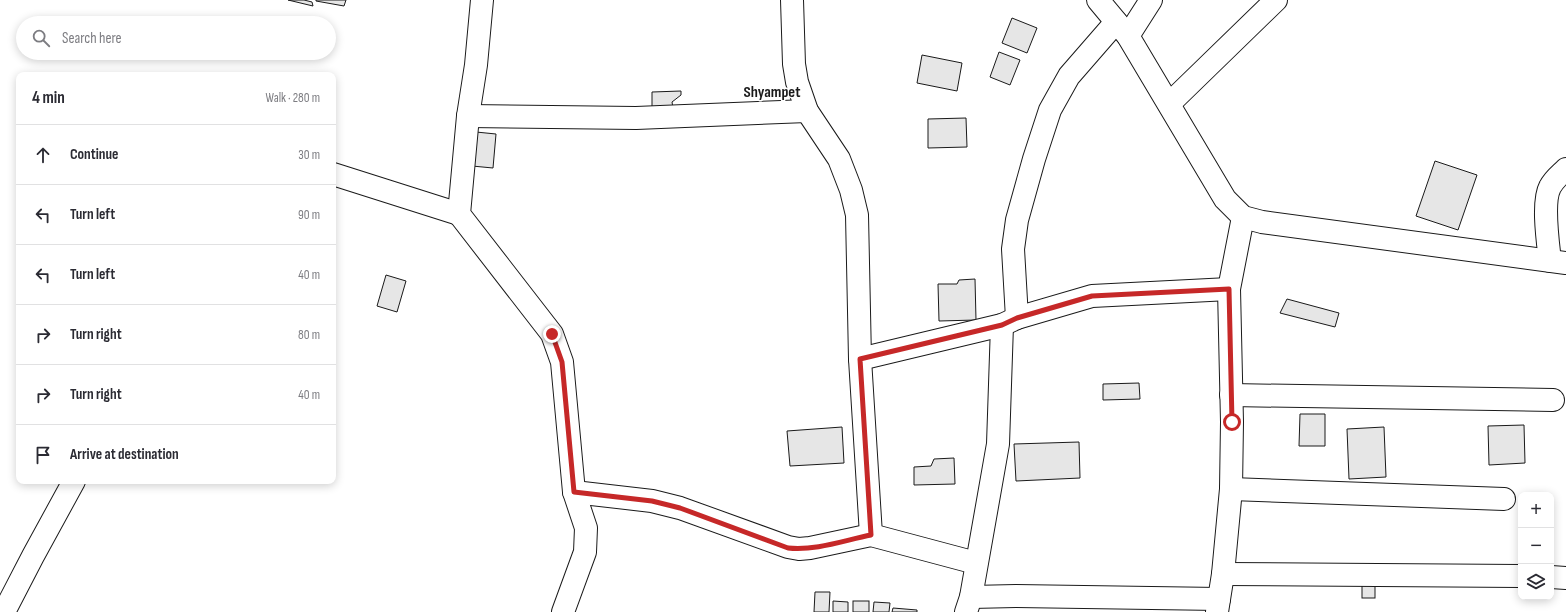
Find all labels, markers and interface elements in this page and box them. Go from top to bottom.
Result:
search box [16,16,336,60]
icon: search [30,27,52,49]
text: Search here [62,29,122,48]
district label: Shyampet [744,83,800,102]
text: 4 min [32,88,65,108]
text: Walk · 280 m [266,90,320,106]
icon: ahead [32,144,54,166]
text: Continue [70,145,119,164]
text: 30 m [298,147,320,163]
icon: left [32,204,54,226]
text: Turn left [70,205,115,224]
text: 90 m [298,207,320,223]
icon: left [32,264,54,286]
text: Turn left [70,265,115,284]
text: 40 m [298,267,320,283]
icon: right [32,324,54,346]
text: Turn right [70,325,122,344]
route end [543,325,561,343]
text: 80 m [298,327,320,343]
icon: right [32,384,54,406]
text: Turn right [70,385,122,404]
text: 40 m [298,387,320,403]
route start [1223,413,1241,431]
icon: arrive [32,444,54,466]
text: Arrive at destination [70,445,179,464]
map controls [1518,492,1554,600]
button: + [1518,492,1554,528]
button: − [1518,528,1554,564]
button: layers [1518,564,1554,600]

